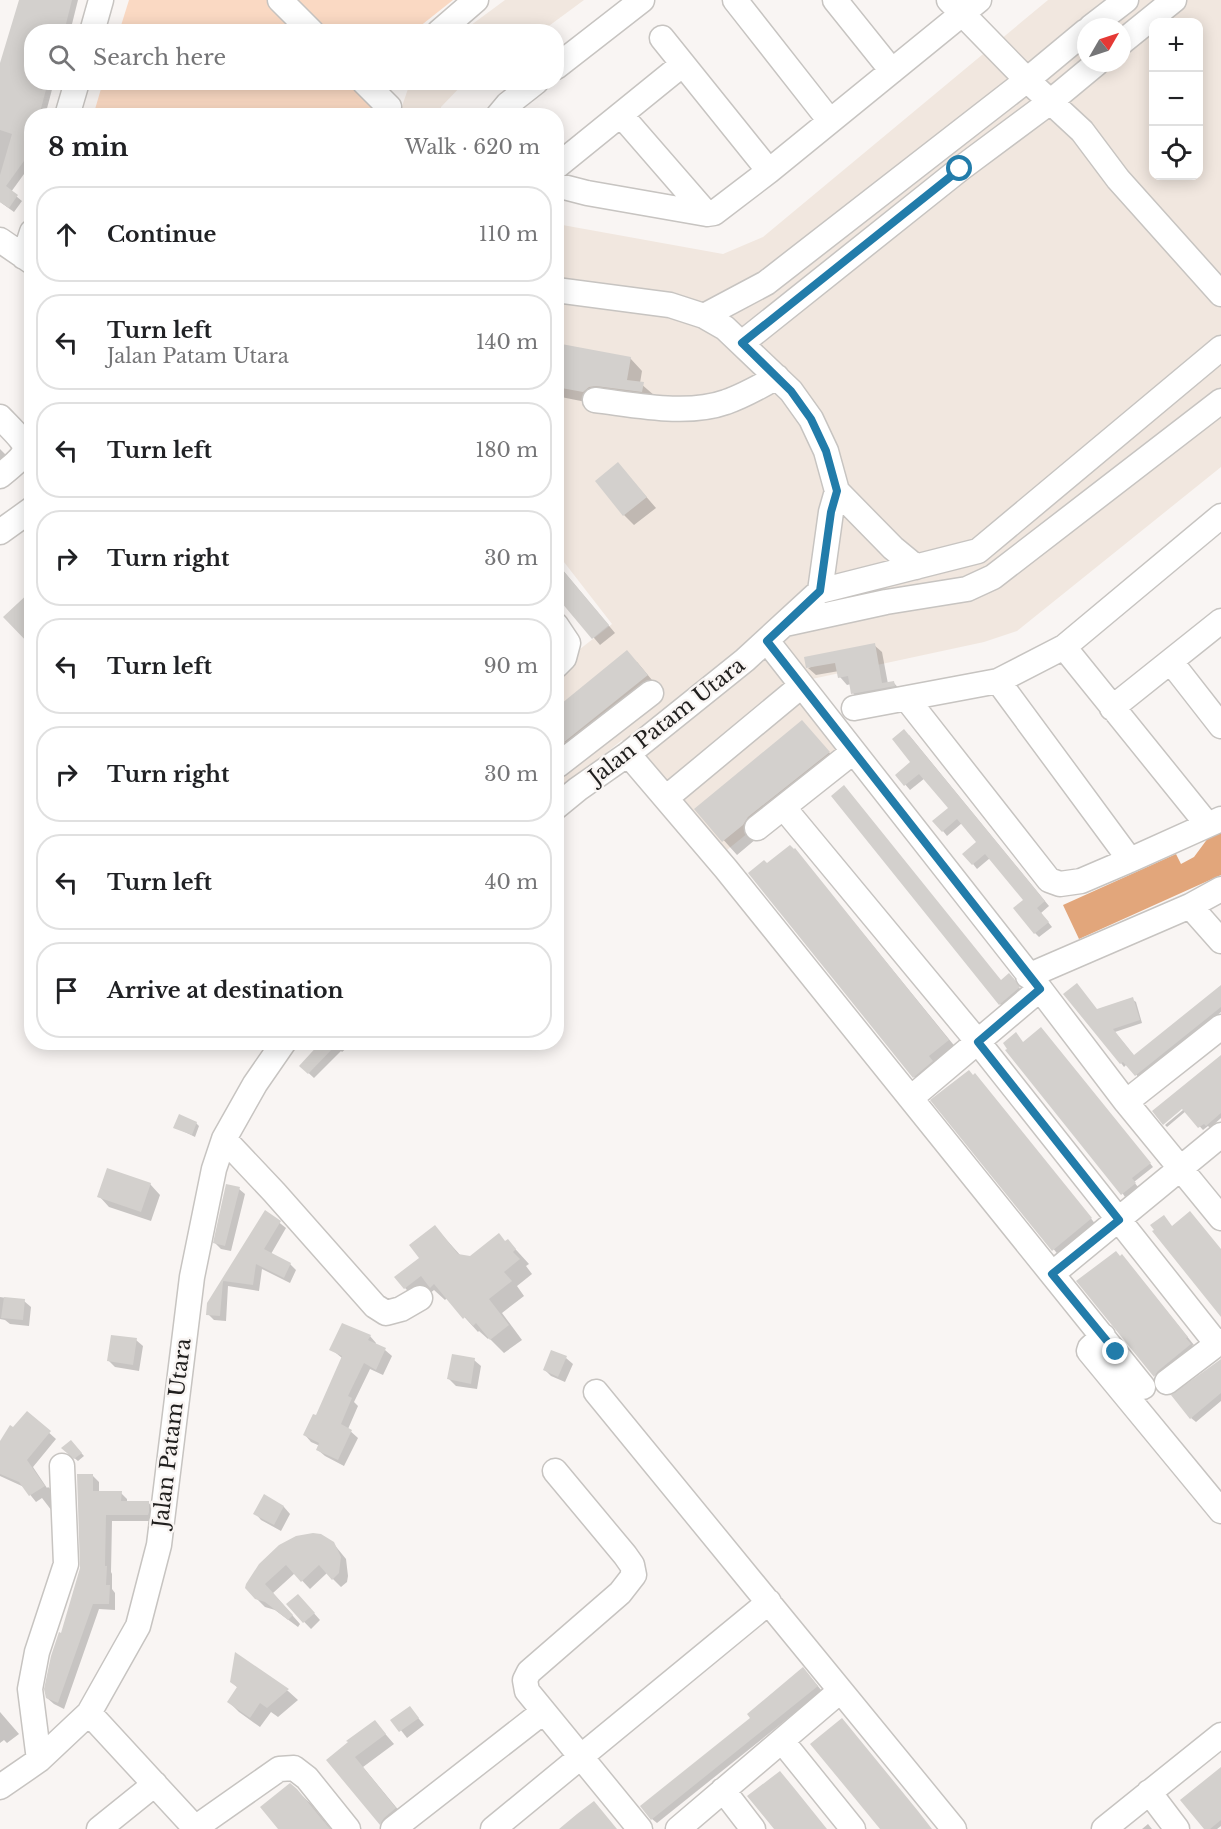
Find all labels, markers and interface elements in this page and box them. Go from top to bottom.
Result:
north arrow [1077,18,1131,72]
map controls [1149,18,1203,180]
button: + [1149,18,1203,72]
search box [24,24,564,90]
icon: search [45,41,78,74]
text: Search here [93,44,226,71]
button: − [1149,72,1203,126]
button: locate [1149,126,1203,180]
text: 8 min [48,131,128,163]
text: Walk · 620 m [405,135,540,159]
route start [946,155,972,181]
icon: ahead [50,218,83,251]
text: Continue [107,221,216,248]
text: 110 m [479,222,538,246]
text: Turn left [107,317,212,344]
icon: left [50,326,83,359]
text: 140 m [476,330,538,354]
text: Jalan Patam Utara [107,344,289,368]
icon: left [50,434,83,467]
text: Turn left [107,437,212,464]
text: 180 m [475,438,538,462]
icon: right [50,542,83,575]
text: Turn right [107,545,229,572]
text: 30 m [484,546,538,570]
icon: left [50,650,83,683]
street label: Jalan Patam Utara [581,652,750,792]
text: Turn left [107,653,212,680]
text: 90 m [484,654,538,678]
icon: right [50,758,83,791]
text: Turn right [107,761,229,788]
text: 30 m [484,762,538,786]
icon: left [50,866,83,899]
text: Turn left [107,869,212,896]
text: 40 m [485,870,538,894]
icon: arrive [50,974,83,1007]
text: Arrive at destination [107,977,344,1004]
street label: Jalan Patam Utara [147,1336,197,1532]
route end [1102,1338,1128,1364]

